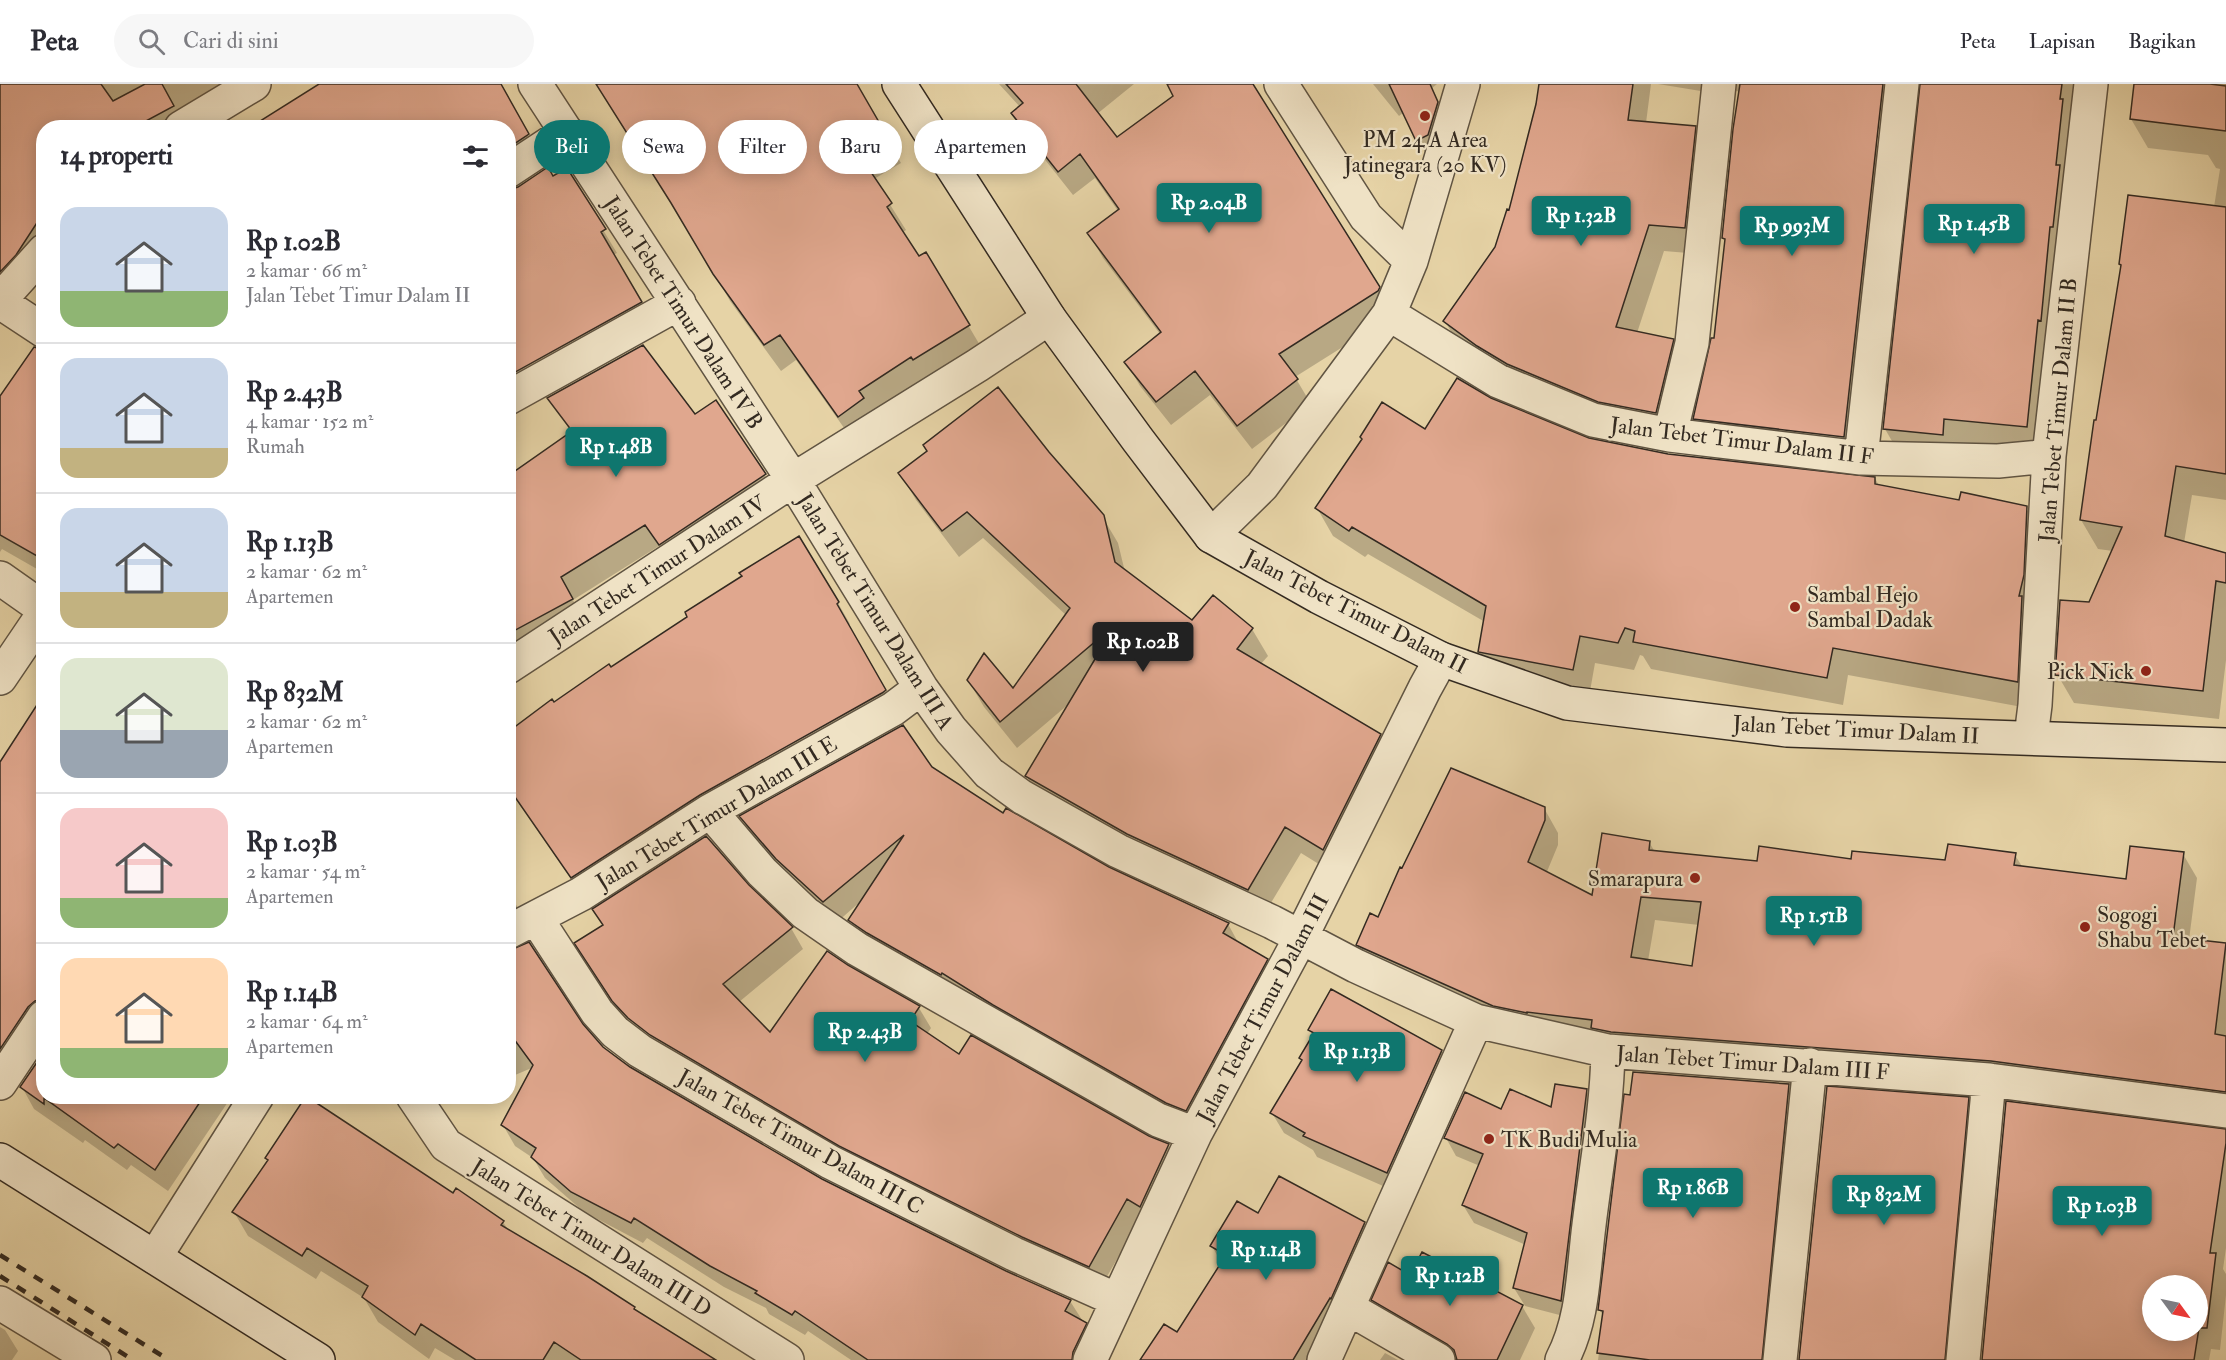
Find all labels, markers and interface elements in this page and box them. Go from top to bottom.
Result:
search box [114,14,534,68]
text: Peta [30,24,78,59]
icon: search [135,25,168,58]
text: Cari di sini [183,27,279,55]
text: Peta [1960,28,1996,55]
text: Lapisan [2029,28,2095,55]
text: Bagikan [2128,28,2196,55]
marker: PM 24 A Area Jatinegara (20 KV) [1418,109,1432,123]
chip: Beli [534,120,610,174]
chip: Sewa [622,120,706,174]
chip: Filter [718,120,807,174]
chip: Baru [819,120,902,174]
chip: Apartemen [914,120,1048,174]
place label: PM 24 A Area Jatinegara (20 KV) [1342,126,1507,179]
text: 14 properti [60,140,173,172]
icon: filters [459,140,492,173]
pin: Rp 2.04B [1147,183,1271,234]
street label: Jalan Tebet Timur Dalam IV B [597,190,769,434]
text: Rp 2.04B [1171,190,1247,215]
pin: Rp 1.32B [1519,196,1643,247]
text: Rp 1.32B [1546,203,1616,228]
pin: Rp 1.45B [1912,204,2036,255]
pin: Rp 993M [1737,206,1847,257]
text: Rp 1.45B [1938,211,2010,236]
text: Rp 993M [1754,213,1830,238]
text: Rp 1.02B [246,226,341,258]
icon: home [108,231,180,303]
text: 2 kamar · 66 m² [246,258,367,283]
street label: Jalan Tebet Timur Dalam II B [2032,276,2084,545]
text: Jalan Tebet Timur Dalam II [246,283,470,308]
text: Rp 2.43B [246,377,343,409]
icon: home [108,382,180,454]
text: 4 kamar · 152 m² [246,409,373,434]
street label: Jalan Tebet Timur Dalam II F [1608,411,1875,471]
pin: Rp 1.48B [554,427,678,478]
text: Rumah [246,434,305,459]
text: Rp 1.48B [579,434,653,459]
street label: Jalan Tebet Timur Dalam III A [790,487,960,735]
street label: Jalan Tebet Timur Dalam IV [543,488,773,651]
text: Rp 1.13B [246,527,334,559]
icon: home [108,532,180,604]
street label: Jalan Tebet Timur Dalam II [1238,543,1472,680]
text: 2 kamar · 62 m² [246,559,367,584]
place label: Sambal Hejo Sambal Dadak [1807,581,1933,634]
text: Apartemen [246,584,333,609]
marker: Sambal Hejo Sambal Dadak [1788,600,1802,614]
pin: Rp 1.02B [1081,622,1205,673]
text: Rp 1.02B [1106,629,1180,654]
place label: Pick Nick [2047,658,2134,686]
marker: Pick Nick [2139,664,2153,678]
text: Rp 832M [246,677,344,709]
icon: home [108,682,180,754]
text: 2 kamar · 62 m² [246,709,367,734]
street label: Jalan Tebet Timur Dalam II [1731,710,1980,750]
street label: Jalan Tebet Timur Dalam III E [590,730,842,896]
text: Apartemen [246,734,333,759]
text: Rp 1.03B [246,827,338,859]
icon: home [108,832,180,904]
text: 2 kamar · 54 m² [246,859,366,884]
place label: Smarapura [1588,865,1684,894]
marker: Smarapura [1688,871,1702,885]
text: Apartemen [246,884,333,909]
street label: Jalan Tebet Timur Dalam III [1190,889,1335,1129]
pin: Rp 1.51B [1752,896,1876,947]
place label: Sogogi Shabu Tebet [2097,901,2206,954]
text: Rp 1.51B [1780,903,1848,928]
marker: Sogogi Shabu Tebet [2078,920,2092,934]
text: Rp 1.14B [246,977,338,1009]
icon: home [108,982,180,1054]
text: 2 kamar · 64 m² [246,1009,368,1034]
pin: Rp 2.43B [803,1012,927,1063]
text: Rp 2.43B [828,1019,902,1044]
pin: Rp 1.13B [1295,1032,1419,1083]
text: Apartemen [246,1034,333,1059]
text: Rp 1.13B [1323,1039,1391,1064]
street label: Jalan Tebet Timur Dalam III F [1614,1039,1891,1087]
street label: Jalan Tebet Timur Dalam III C [672,1062,928,1221]
place label: TK Budi Mulia [1501,1126,1638,1154]
marker: TK Budi Mulia [1482,1132,1496,1146]
street label: Jalan Tebet Timur Dalam III D [465,1152,717,1323]
pin: Rp 1.86B [1631,1168,1755,1219]
text: Rp 1.86B [1657,1175,1729,1200]
pin: Rp 832M [1829,1175,1939,1226]
text: Rp 832M [1846,1182,1922,1207]
pin: Rp 1.03B [2040,1186,2164,1237]
text: Rp 1.03B [2067,1193,2137,1218]
pin: Rp 1.14B [1204,1230,1328,1281]
text: Rp 1.14B [1231,1237,1301,1262]
pin: Rp 1.12B [1388,1256,1512,1307]
text: Rp 1.12B [1415,1263,1485,1288]
north arrow [2142,1275,2208,1341]
map controls [2142,1275,2208,1341]

